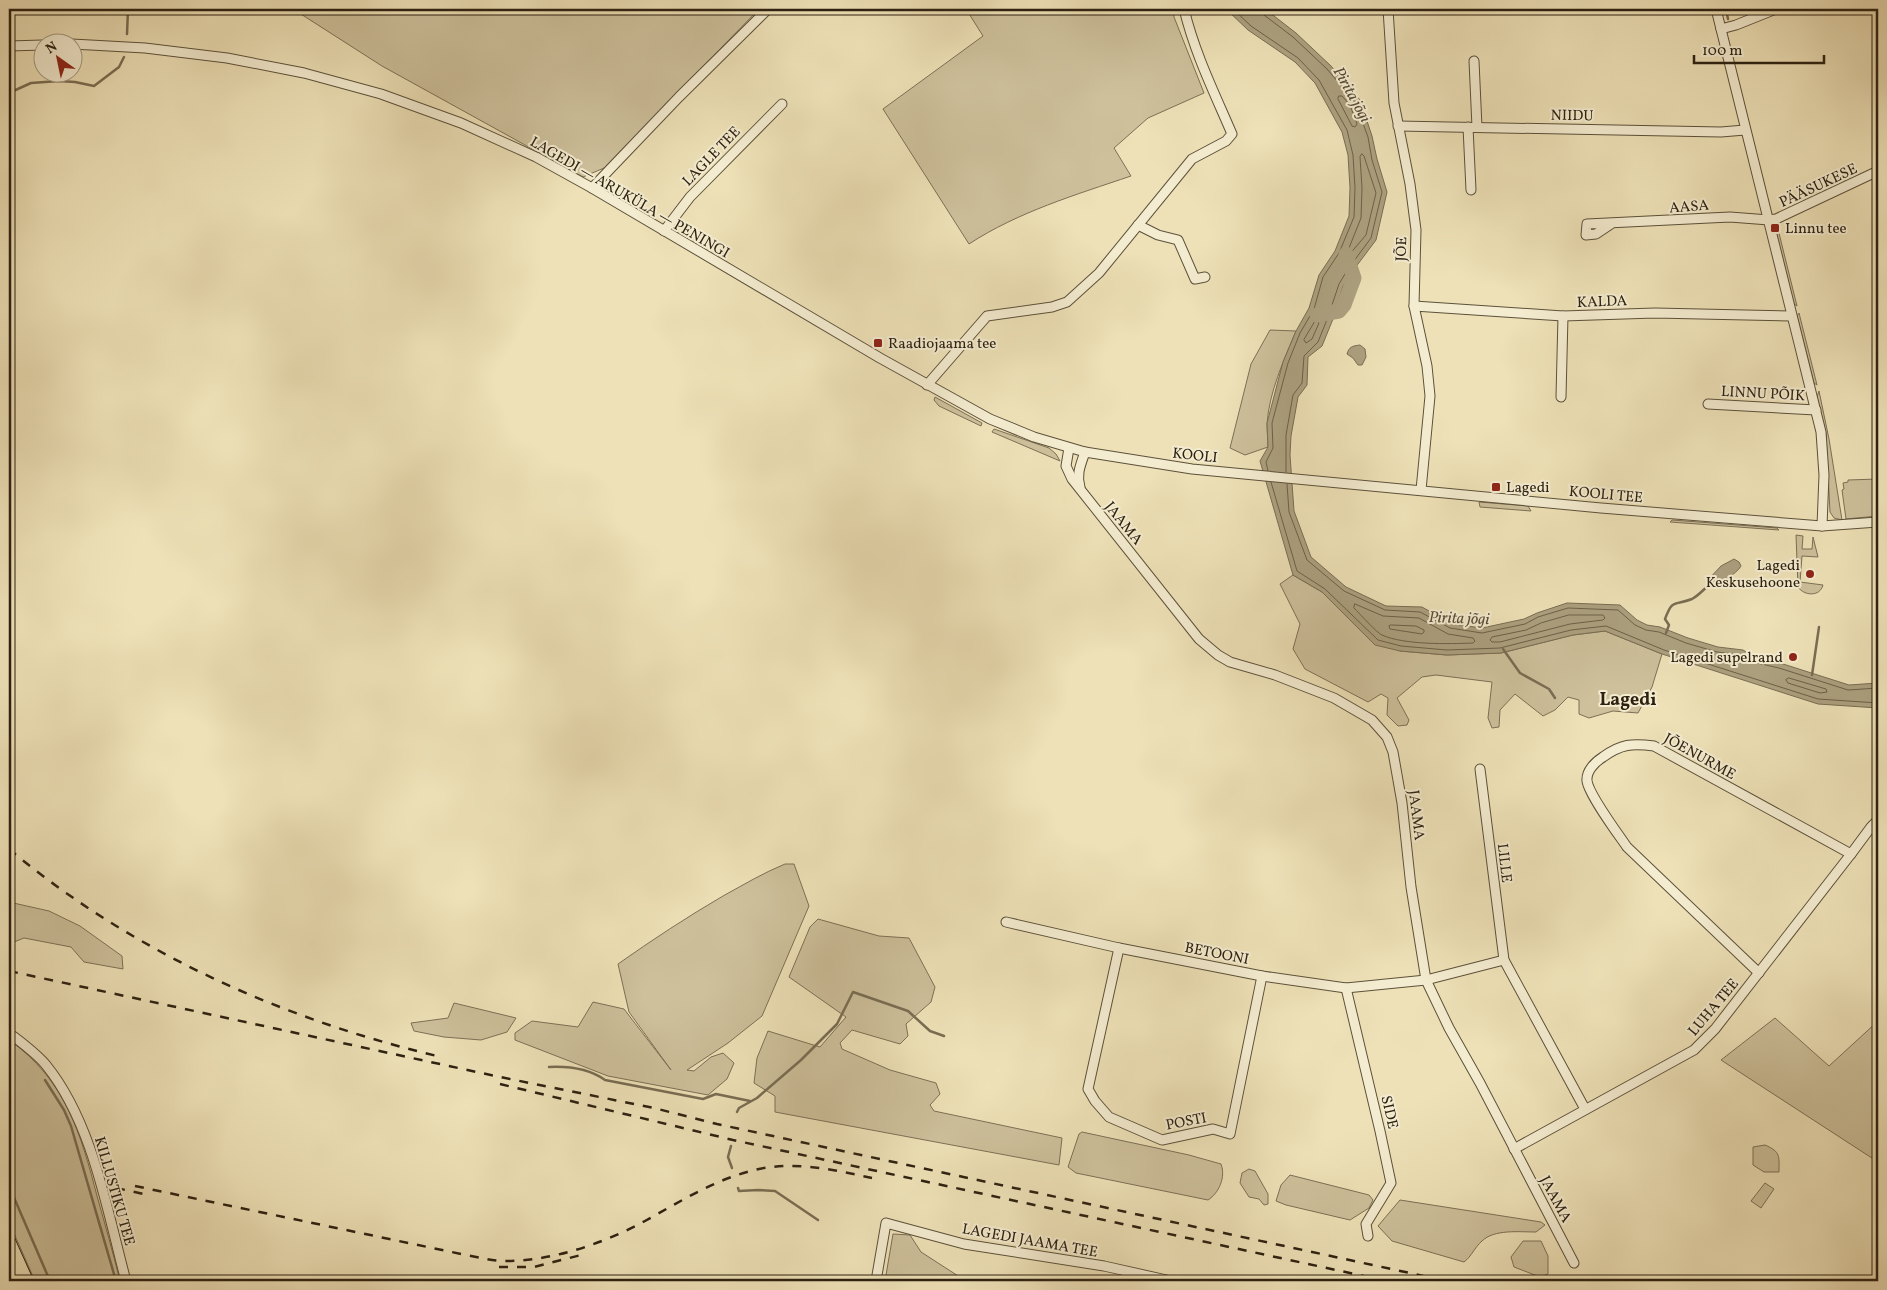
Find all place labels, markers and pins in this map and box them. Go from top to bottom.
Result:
place label: Linnu tee [1785,219,1847,240]
marker: Linnu tee [1769,222,1781,234]
place label: Raadiojaama tee [888,334,996,355]
marker: Raadiojaama tee [872,337,884,349]
place label: Lagedi [1506,478,1550,499]
marker: Lagedi [1490,481,1502,493]
place label: Lagedi Keskusehoone [1706,556,1800,594]
marker: Lagedi Keskusehoone [1804,568,1816,580]
place label: Lagedi supelrand [1670,648,1783,669]
marker: Lagedi supelrand [1787,651,1799,663]

